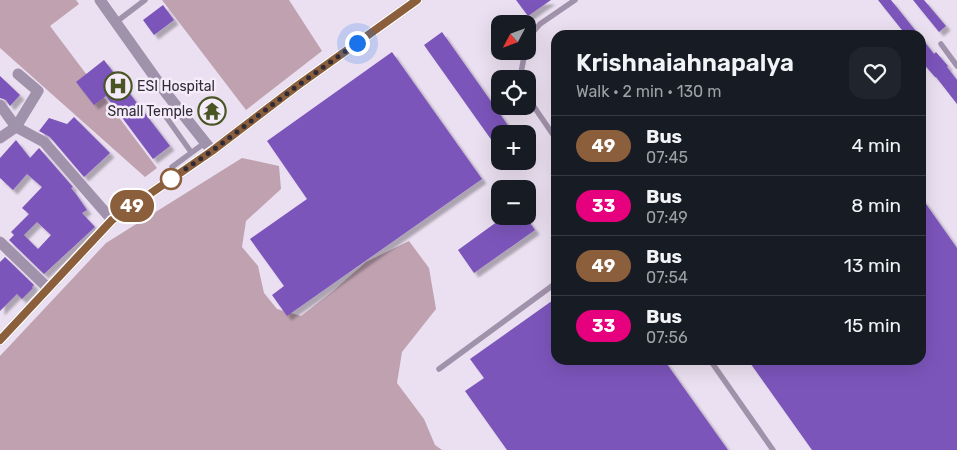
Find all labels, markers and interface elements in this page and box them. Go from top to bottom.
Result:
north arrow [491,15,536,60]
map controls [491,15,536,225]
your location [345,31,370,56]
button: heart [849,47,901,99]
text: Krishnaiahnapalya [576,49,794,77]
button: locate [491,70,536,115]
hospital icon: ESI Hospital [103,71,133,101]
place label: ESI Hospital [137,78,215,95]
text: Walk · 2 min · 130 m [576,82,721,101]
temple icon: Small Temple [197,96,227,126]
place label: Small Temple [108,103,193,120]
button: + [491,125,536,170]
text: Bus [646,125,682,148]
text: 4 min [852,134,901,157]
text: 49 [592,135,615,157]
text: 07:45 [646,148,688,167]
unlabelled marker [160,168,182,190]
button: − [491,180,536,225]
text: Bus [646,185,682,208]
line badge: 49 [110,190,154,222]
text: 8 min [851,194,901,217]
text: 49 [120,195,144,217]
text: 33 [592,195,615,217]
text: 07:49 [646,208,688,227]
text: Bus [646,245,682,268]
text: 13 min [844,254,901,277]
text: 49 [592,255,615,277]
text: 07:54 [646,268,688,287]
text: Bus [646,305,682,328]
text: 15 min [844,314,901,337]
text: 33 [592,315,615,337]
text: 07:56 [646,328,688,347]

